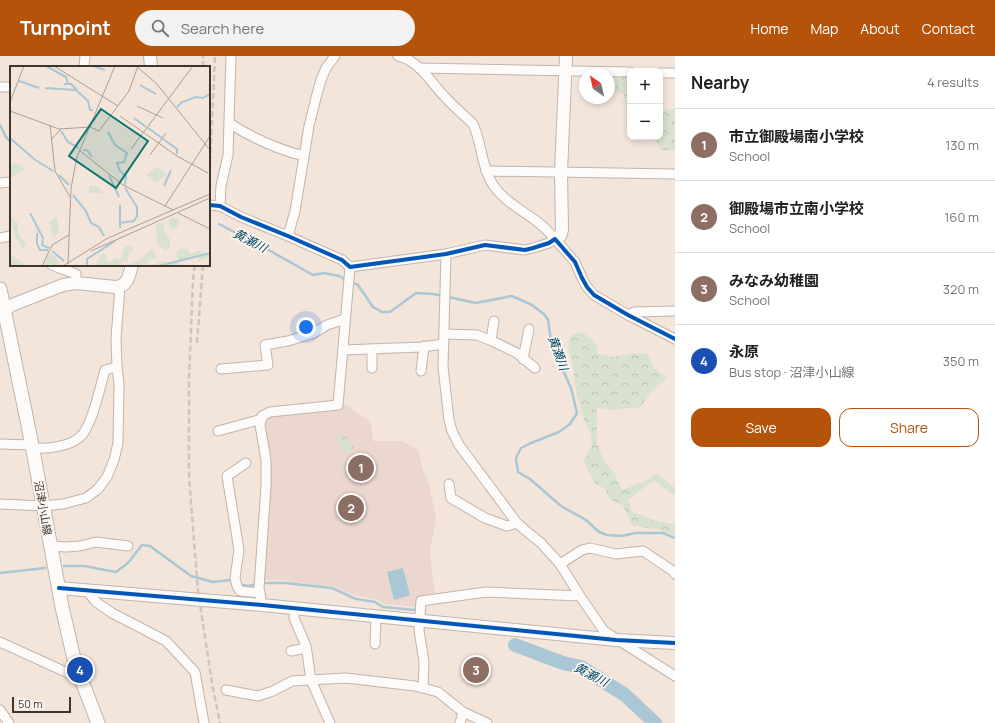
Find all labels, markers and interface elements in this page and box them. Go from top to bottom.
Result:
search box [135,10,415,46]
text: Turnpoint [20,15,111,41]
icon: search [149,17,171,39]
text: Search here [181,18,264,39]
text: Home [751,19,788,38]
text: Map [810,19,838,38]
text: About [860,19,900,38]
text: Contact [922,19,975,38]
inset map [10,66,210,266]
north arrow [579,68,615,104]
map controls [627,68,663,140]
button: + [627,68,663,104]
text: Nearby [691,71,749,94]
text: 4 results [927,73,979,91]
button: − [627,104,663,140]
text: 市立御殿場南小学校 [729,126,864,147]
text: 1 [701,136,707,154]
text: 130 m [945,136,979,154]
text: School [729,147,770,165]
text: 御殿場市立南小学校 [729,198,864,219]
text: 2 [700,208,708,226]
text: 160 m [944,208,979,226]
text: School [729,219,770,237]
water label: 黄瀬川 [230,225,272,257]
text: みなみ幼稚園 [729,270,819,291]
text: 3 [700,280,708,298]
text: 320 m [943,280,979,298]
text: School [729,291,770,309]
your location [296,317,316,337]
water label: 黄瀬川 [544,333,573,375]
text: 永原 [729,341,759,362]
text: 4 [700,352,708,370]
text: 350 m [943,352,979,370]
text: Bus stop · 沼津小山線 [729,363,854,381]
button: Save [691,408,831,447]
button: Share [839,408,979,447]
pin: 1 [348,453,374,483]
street label: 沼津小山線 [31,480,56,536]
pin: 2 [338,493,364,523]
pin: 4 [67,655,93,685]
pin: 3 [463,655,489,685]
water label: 黄瀬川 [571,659,613,691]
scale bar [12,695,71,714]
text: 50 m [18,696,43,711]

